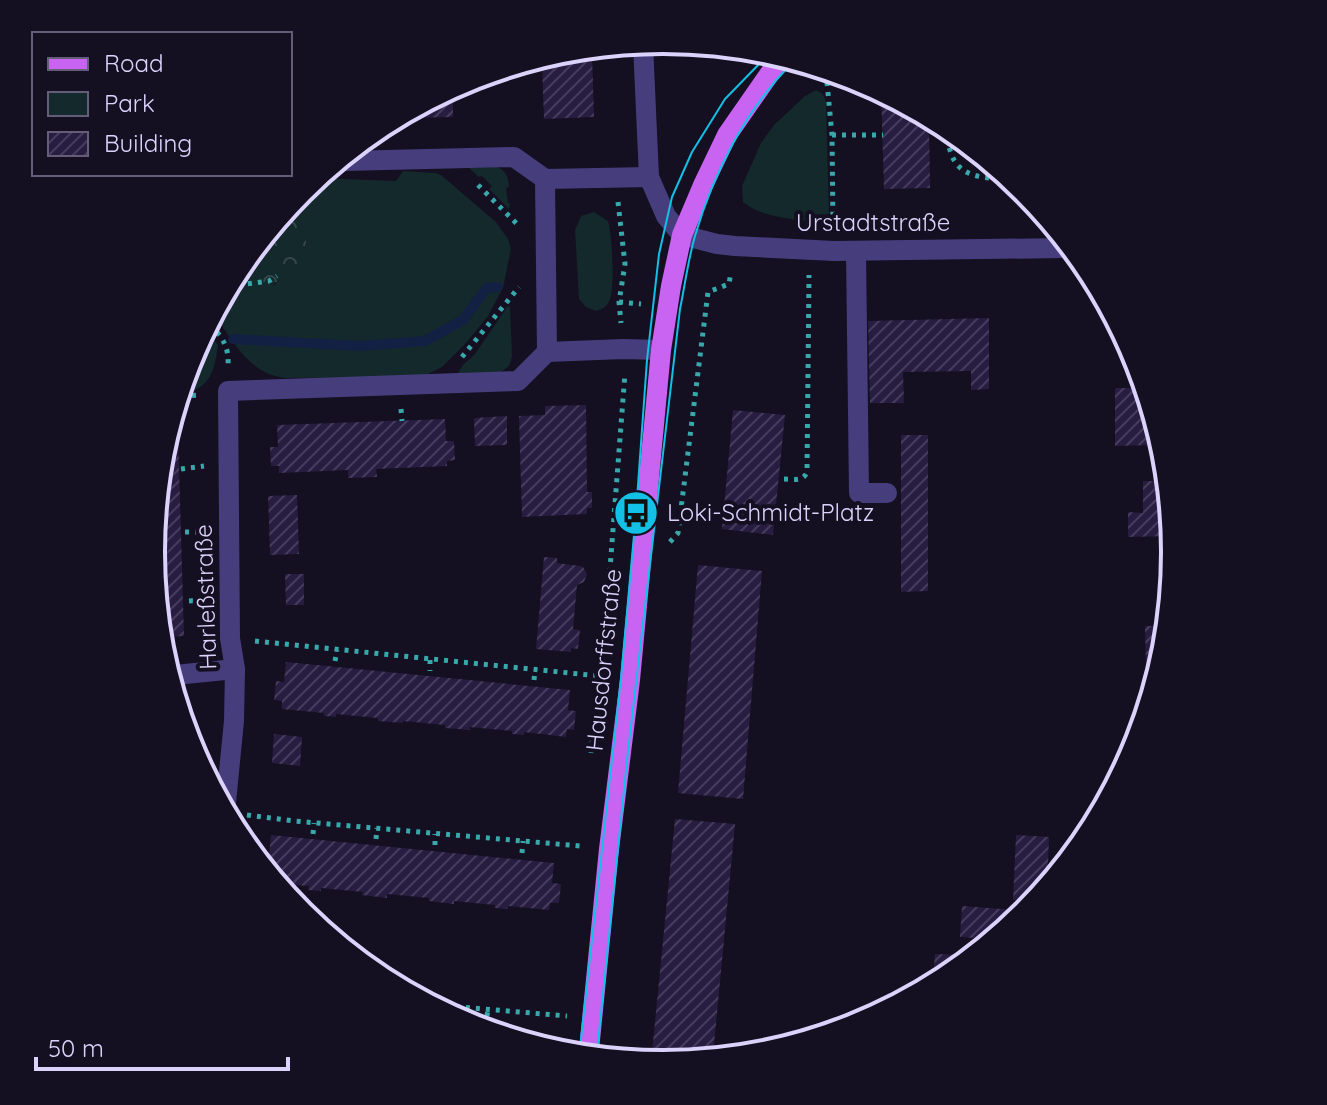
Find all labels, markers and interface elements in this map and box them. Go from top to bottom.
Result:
legend [32,32,292,176]
text: Road [104,48,164,78]
text: Park [104,88,155,118]
text: Building [104,128,192,158]
street label: Urstadtstraße [796,207,950,237]
bus stop icon: Loki-Schmidt-Platz [612,489,660,537]
place label: Loki-Schmidt-Platz [667,497,874,527]
street label: Harleßstraße [187,524,223,670]
street label: Hausdorffstraße [579,567,627,752]
scale bar [36,1021,288,1071]
text: 50 m [48,1033,104,1063]

